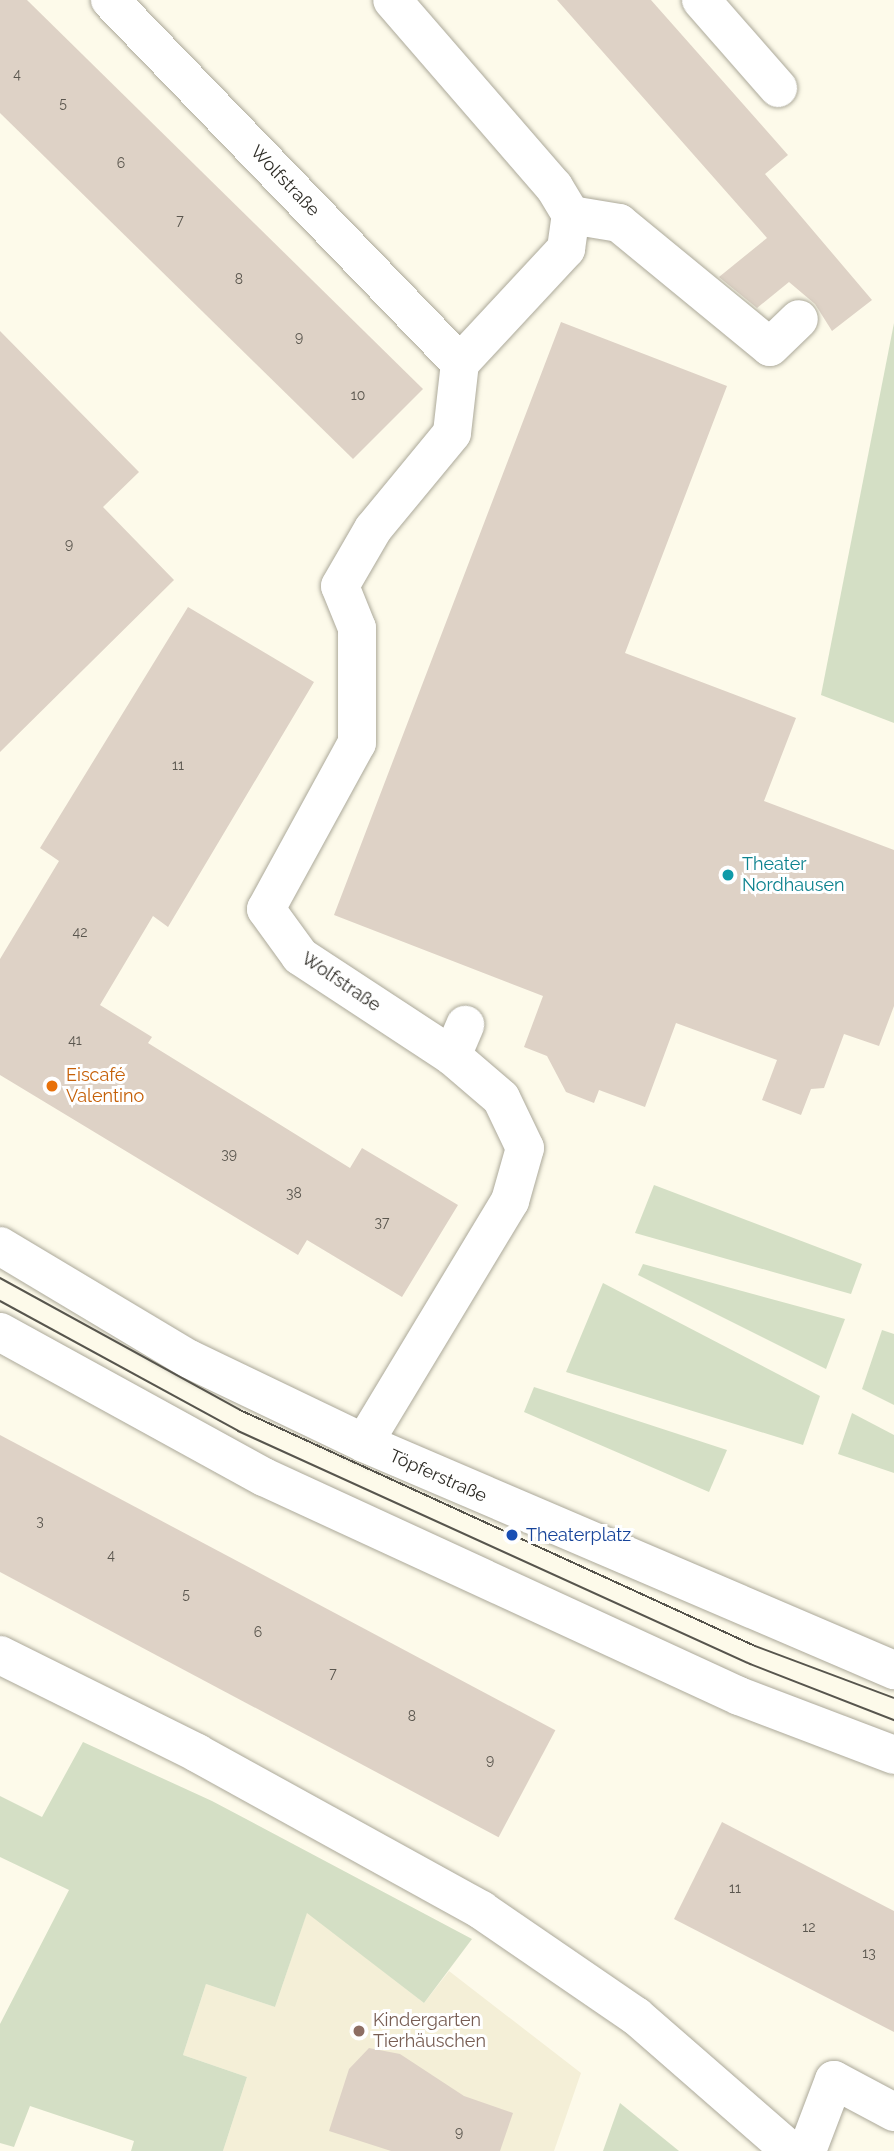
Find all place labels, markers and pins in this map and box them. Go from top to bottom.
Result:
place label: Theater Nordhausen [742,854,844,896]
marker: Theater Nordhausen [720,867,736,883]
place label: Eiscafé Valentino [66,1065,144,1108]
marker: Eiscafé Valentino [44,1078,60,1094]
place label: Theaterplatz [526,1524,631,1546]
marker: Theaterplatz [504,1527,520,1543]
place label: Kindergarten Tierhäuschen [373,2010,486,2052]
marker: Kindergarten Tierhäuschen [351,2023,367,2039]

